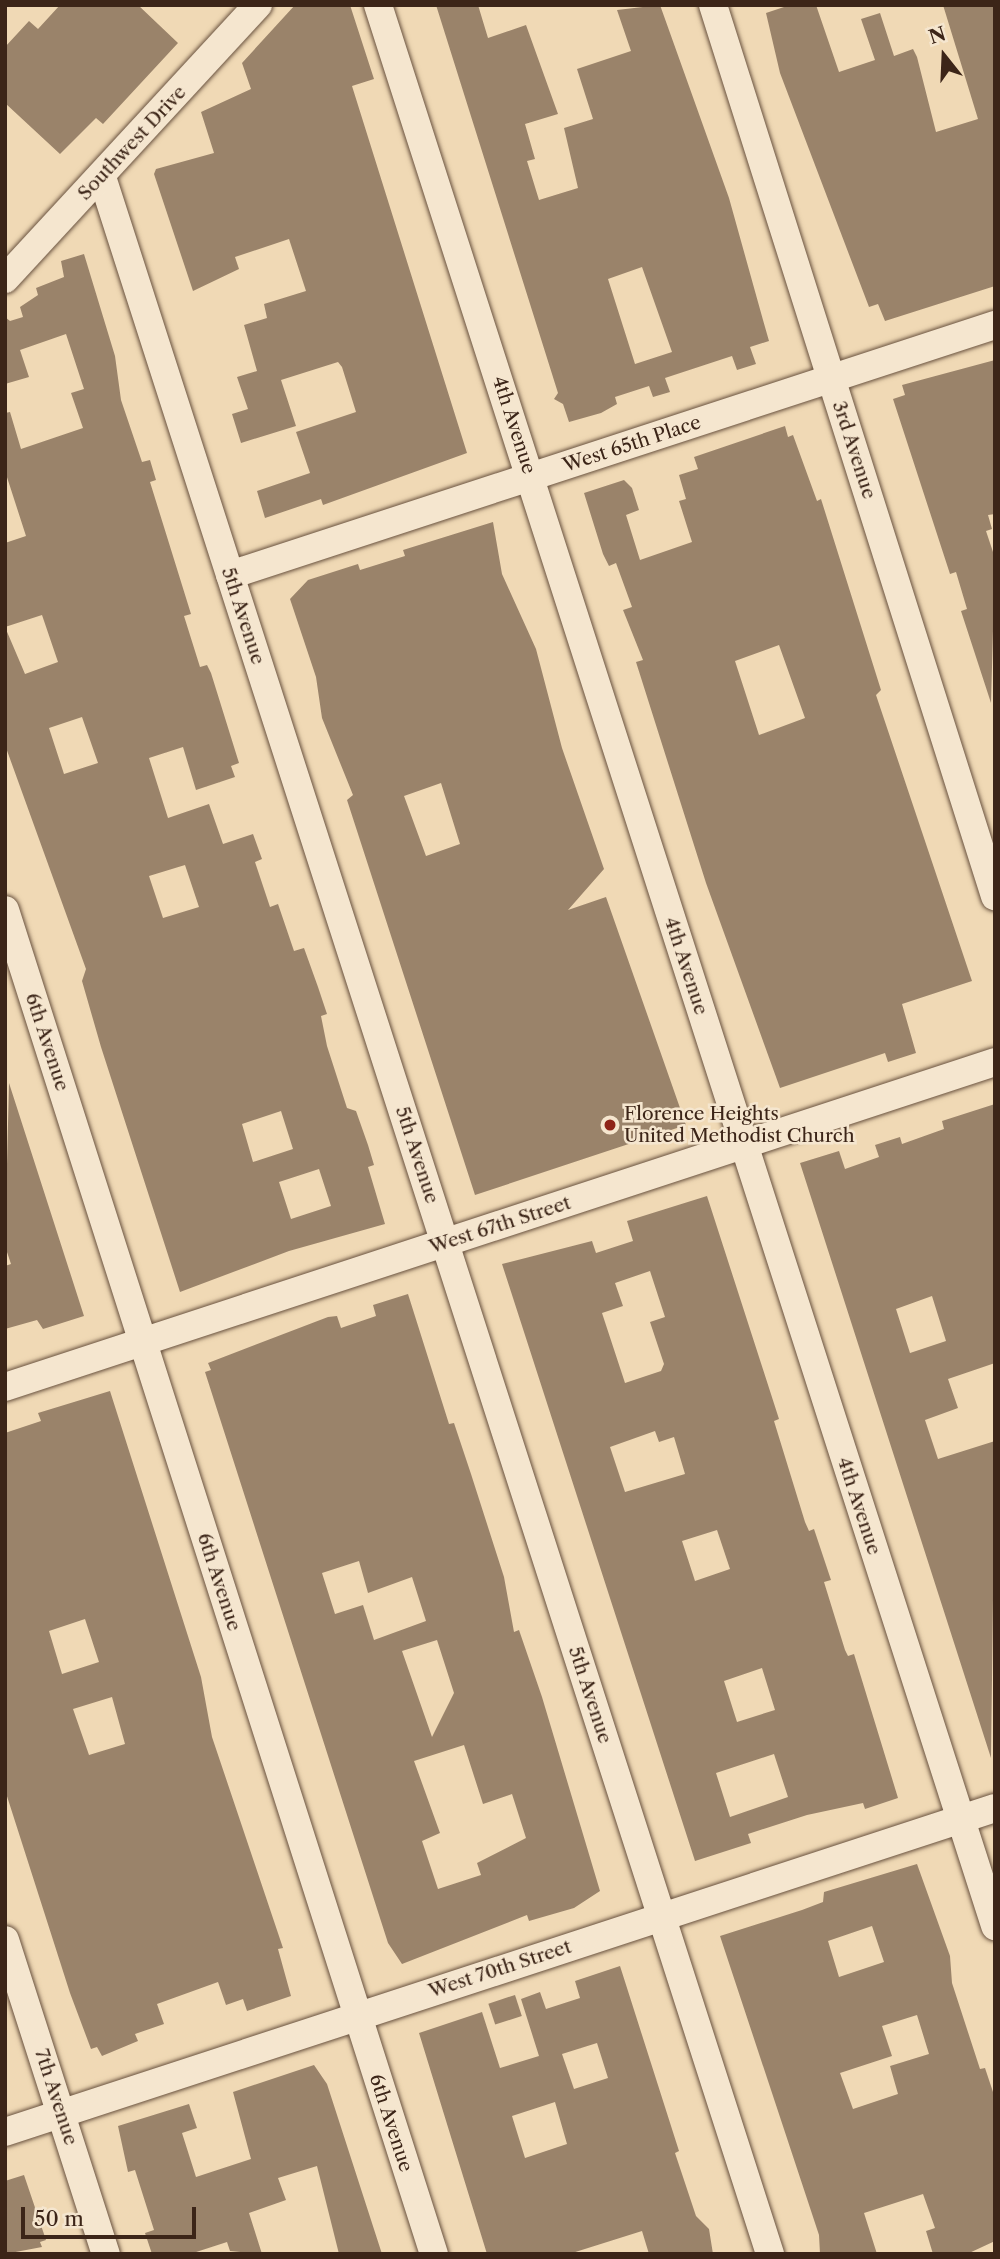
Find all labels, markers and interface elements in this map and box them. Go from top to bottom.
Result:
north arrow [909,21,979,91]
text: N [926,22,949,49]
street label: Southwest Drive [73,81,191,205]
street label: 4th Avenue [487,373,541,477]
street label: 3rd Avenue [827,398,881,502]
street label: West 65th Place [560,411,704,477]
street label: 5th Avenue [216,564,270,668]
street label: 4th Avenue [659,914,713,1018]
street label: 6th Avenue [20,990,74,1094]
street label: 5th Avenue [390,1103,444,1207]
place label: Florence Heights United Methodist Church [624,1103,855,1147]
marker: Florence Heights United Methodist Church [602,1117,618,1133]
street label: West 67th Street [426,1191,574,1259]
street label: 4th Avenue [832,1454,886,1558]
street label: 6th Avenue [192,1530,246,1634]
street label: 5th Avenue [563,1643,617,1747]
street label: West 70th Street [426,1935,574,2003]
street label: 7th Avenue [30,2046,82,2148]
street label: 6th Avenue [364,2071,418,2175]
scale bar [24,2192,200,2236]
text: 50 m [34,2206,84,2231]

